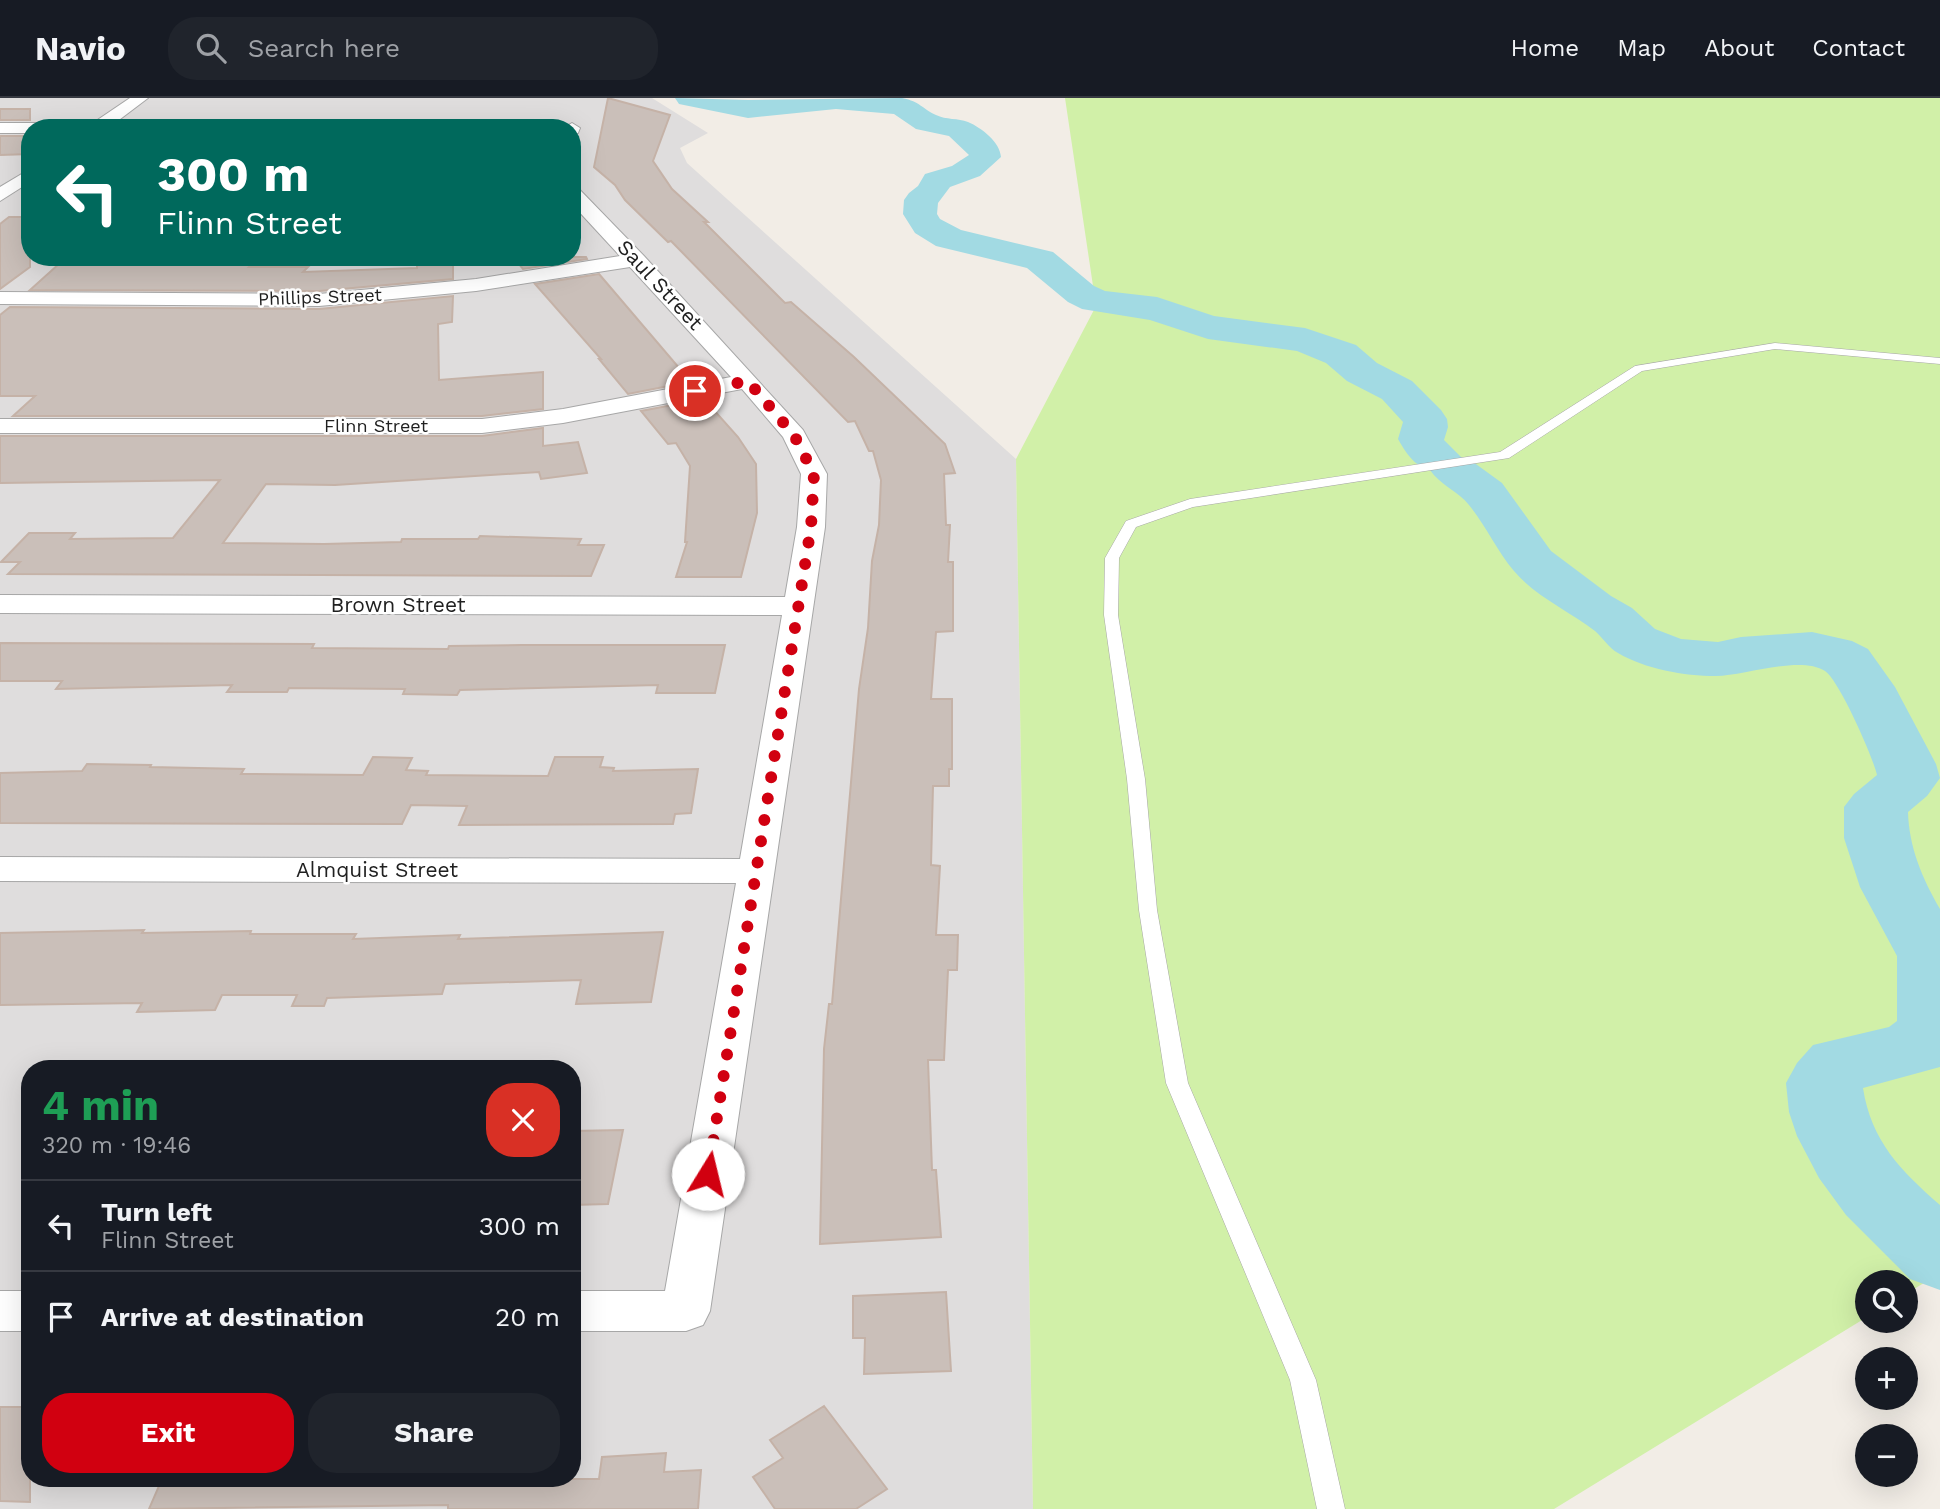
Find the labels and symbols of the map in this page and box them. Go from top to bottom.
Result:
street label: Saul Street [612,234,709,335]
street label: Phillips Street [258,284,383,309]
pin [665,361,725,421]
street label: Flinn Street [324,415,428,436]
street label: Brown Street [330,592,466,617]
street label: Almquist Street [296,857,458,882]
position arrow [671,1137,745,1211]

